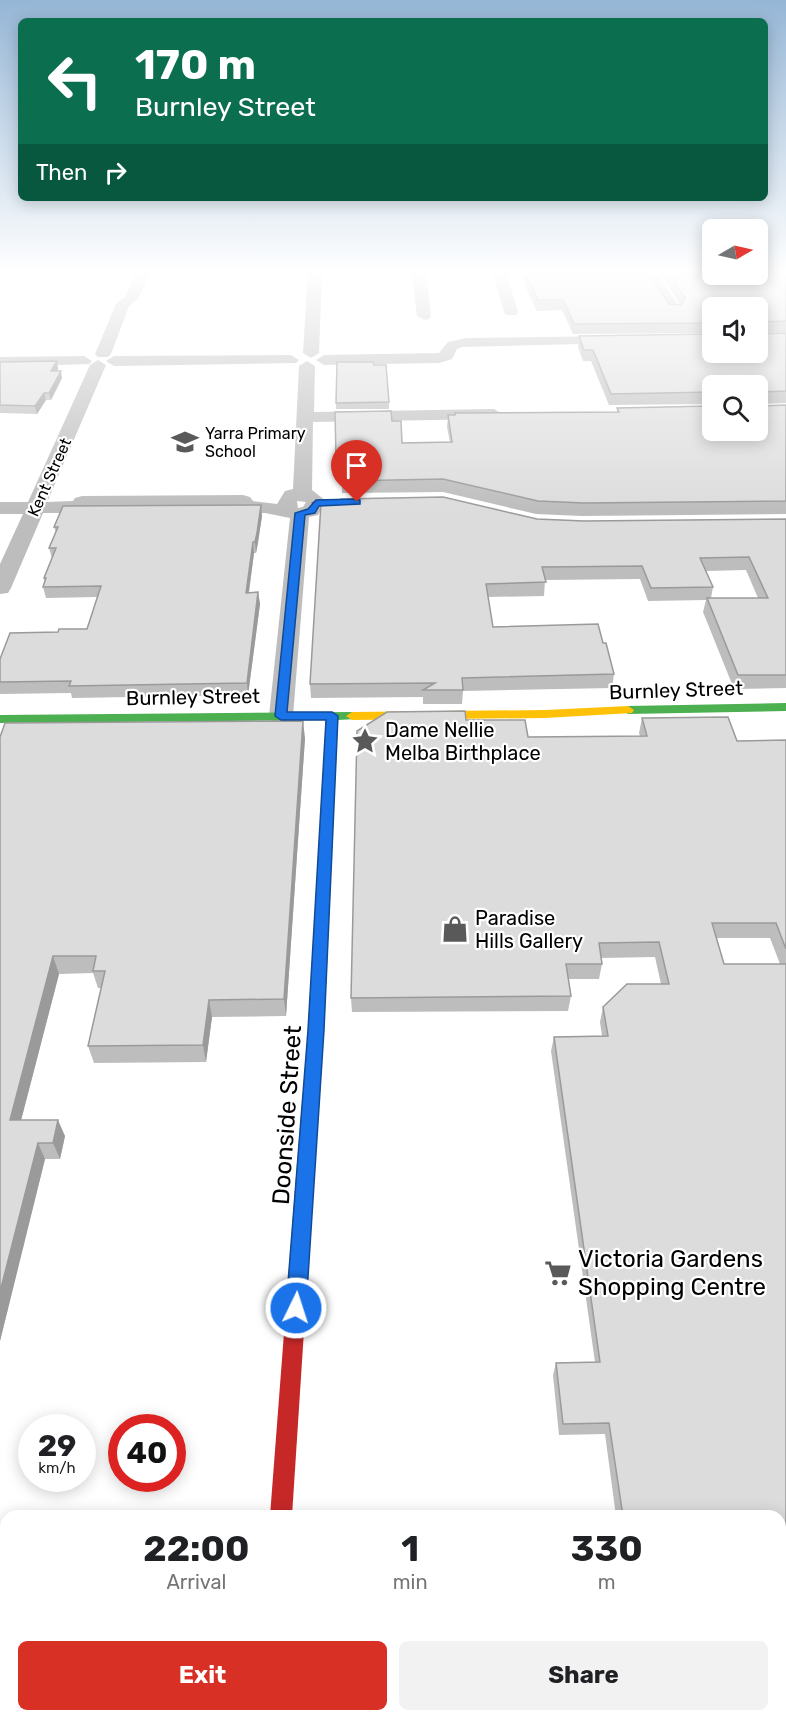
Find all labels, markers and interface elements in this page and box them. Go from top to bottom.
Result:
text: 170 m [135,40,256,90]
icon: left [36,42,114,120]
text: Burnley Street [135,91,316,123]
icon: right [99,156,132,189]
text: Then [36,159,87,186]
north arrow [702,219,768,285]
map controls [702,219,768,441]
button: sound [702,297,768,363]
button: search [702,375,768,441]
place label: Yarra Primary School [205,424,306,461]
school or university icon: Yarra Primary School [170,427,200,457]
street label: Kent Street [24,435,75,519]
pin [331,440,382,502]
icon: arrive [340,449,373,482]
street label: Burnley Street [609,676,744,704]
street label: Burnley Street [126,684,260,710]
place label: Dame Nellie Melba Birthplace [385,718,541,765]
place icon: Dame Nellie Melba Birthplace [350,726,380,756]
place label: Paradise Hills Gallery [475,906,583,953]
shop icon: Paradise Hills Gallery [440,914,470,944]
street label: Doonside Street [267,1024,307,1206]
place label: Victoria Gardens Shopping Centre [578,1245,766,1301]
supermarket icon: Victoria Gardens Shopping Centre [543,1258,573,1288]
position arrow [264,1276,328,1340]
speed limit sign: 40 [108,1414,186,1492]
text: 29 [38,1428,76,1464]
text: km/h [38,1459,76,1477]
text: 22:00 [143,1527,250,1570]
text: 1 [401,1527,419,1570]
text: 330 [571,1527,643,1570]
text: Arrival [166,1570,226,1594]
text: min [393,1570,428,1594]
text: m [598,1570,616,1594]
button: Exit [18,1641,387,1710]
button: Share [399,1641,768,1710]

